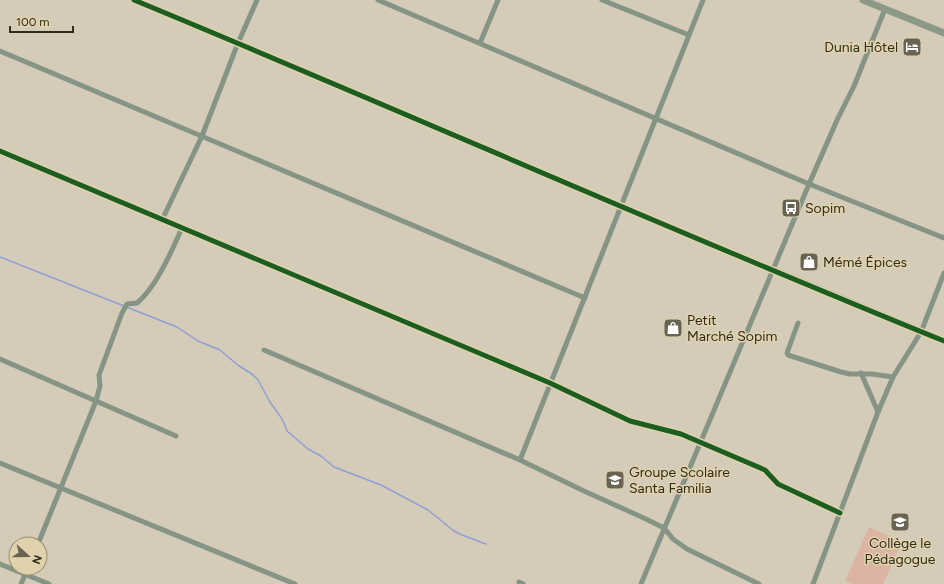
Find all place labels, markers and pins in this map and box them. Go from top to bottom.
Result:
hotel icon: Dunia Hôtel [901,36,923,58]
place label: Dunia Hôtel [824,39,898,56]
bus stop icon: Sopim [780,197,802,219]
place label: Sopim [805,200,845,217]
shop icon: Mémé Épices [798,251,820,273]
place label: Mémé Épices [823,254,907,271]
place label: Petit Marché Sopim [687,312,777,345]
shop icon: Petit Marché Sopim [662,317,684,339]
place label: Groupe Scolaire Santa Familia [629,464,730,497]
school or university icon: Groupe Scolaire Santa Familia [604,469,626,491]
school or university icon: Collège le Pédagogue [889,511,911,533]
place label: Collège le Pédagogue [865,535,936,568]

